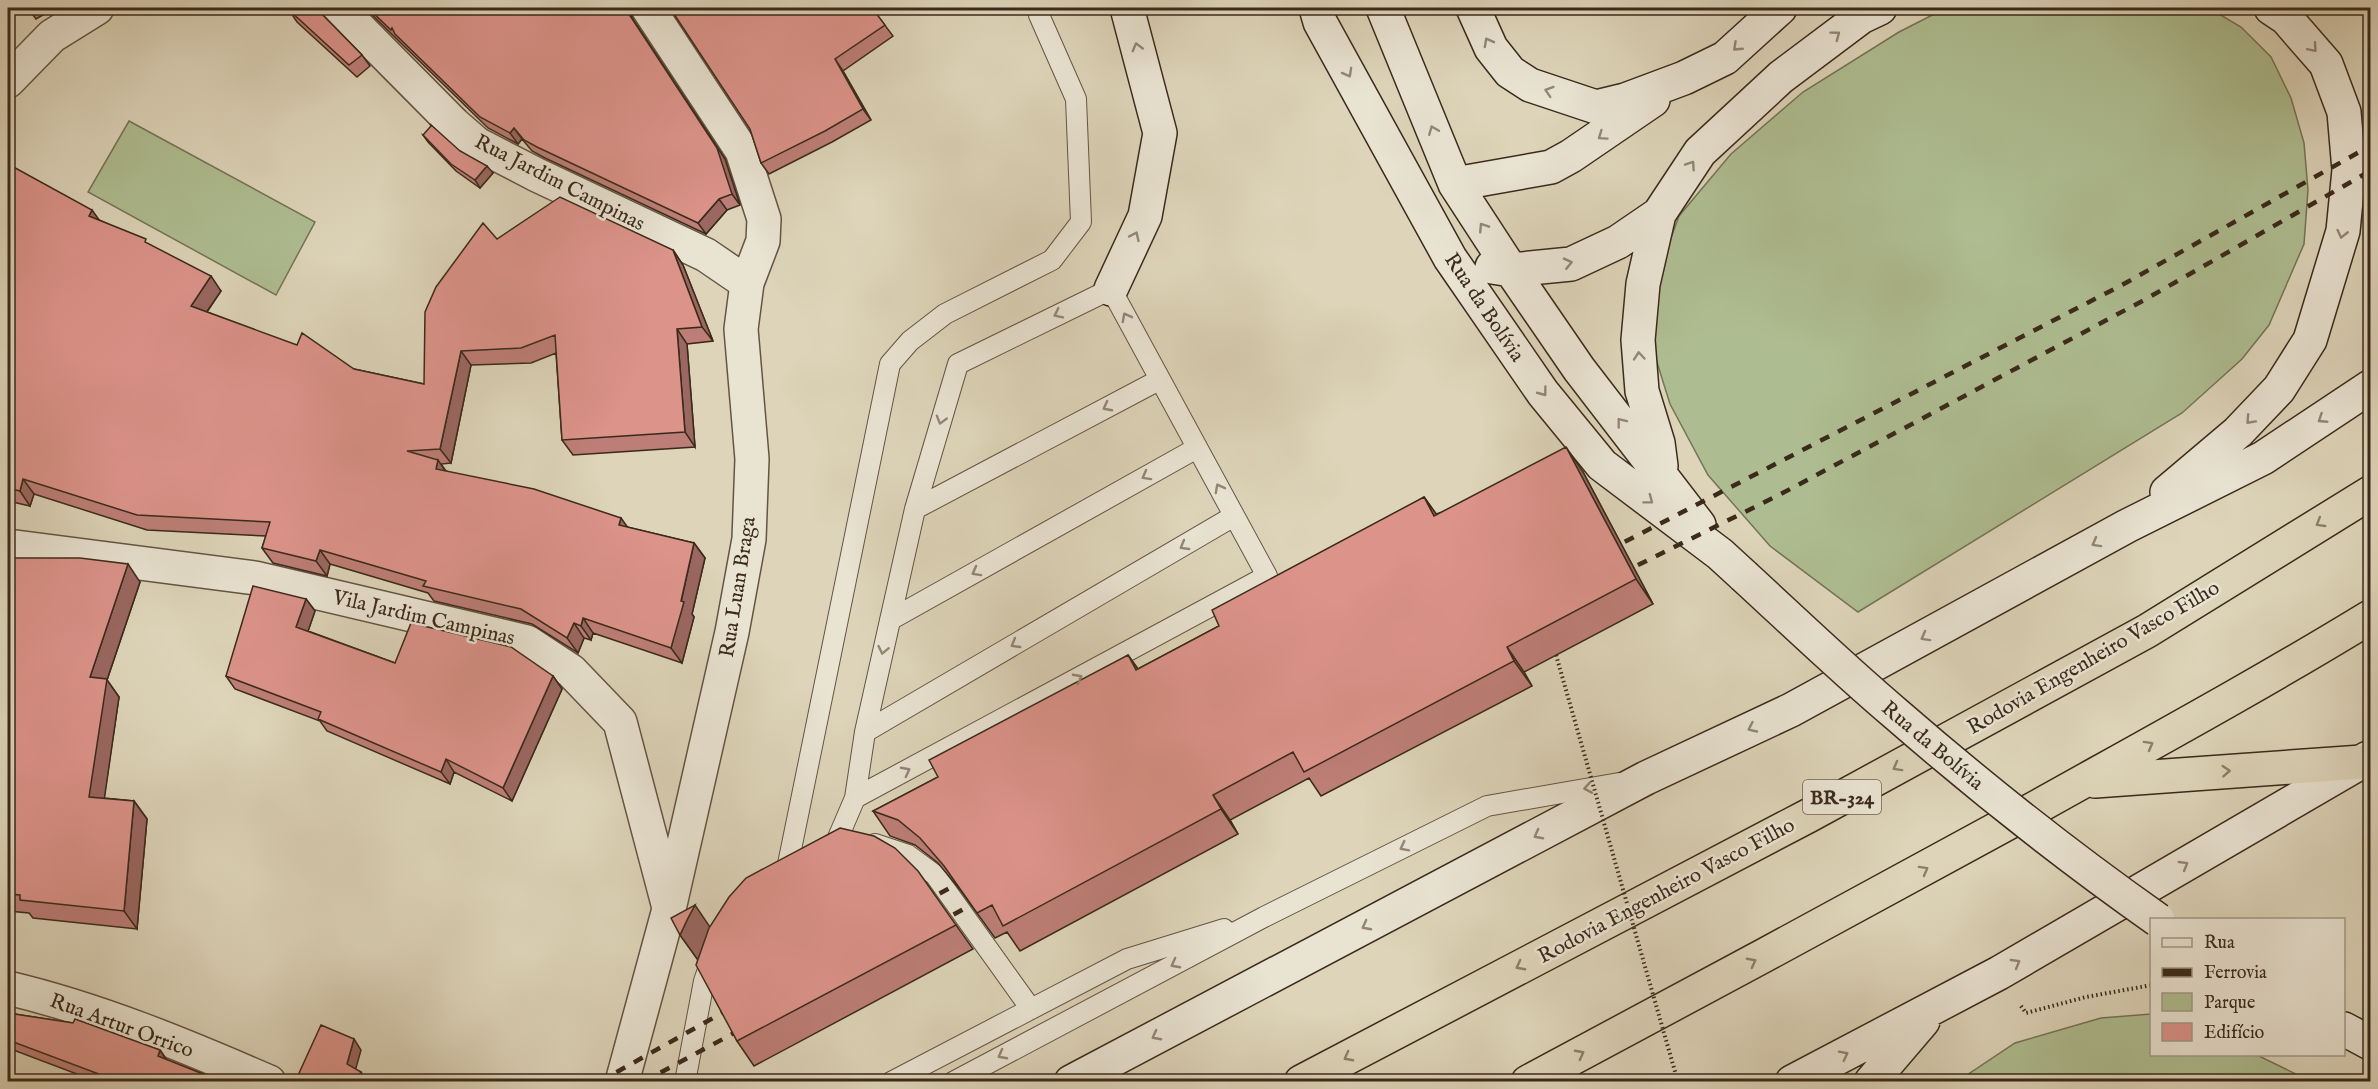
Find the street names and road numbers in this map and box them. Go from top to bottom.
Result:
street label: Rua Jardim Campinas [470,129,649,238]
street label: Rua da Bolívia [1437,248,1531,368]
street label: Rua Luan Braga [714,514,763,660]
street label: Rodovia Engenheiro Vasco Filho [1963,575,2225,742]
street label: Vila Jardim Campinas [329,584,517,653]
street label: Rua da Bolívia [1875,695,1990,797]
road number: BR-324 [1803,780,1881,814]
street label: Rodovia Engenheiro Vasco Filho [1534,812,1800,971]
street label: Rua Artur Orrico [46,988,197,1065]

